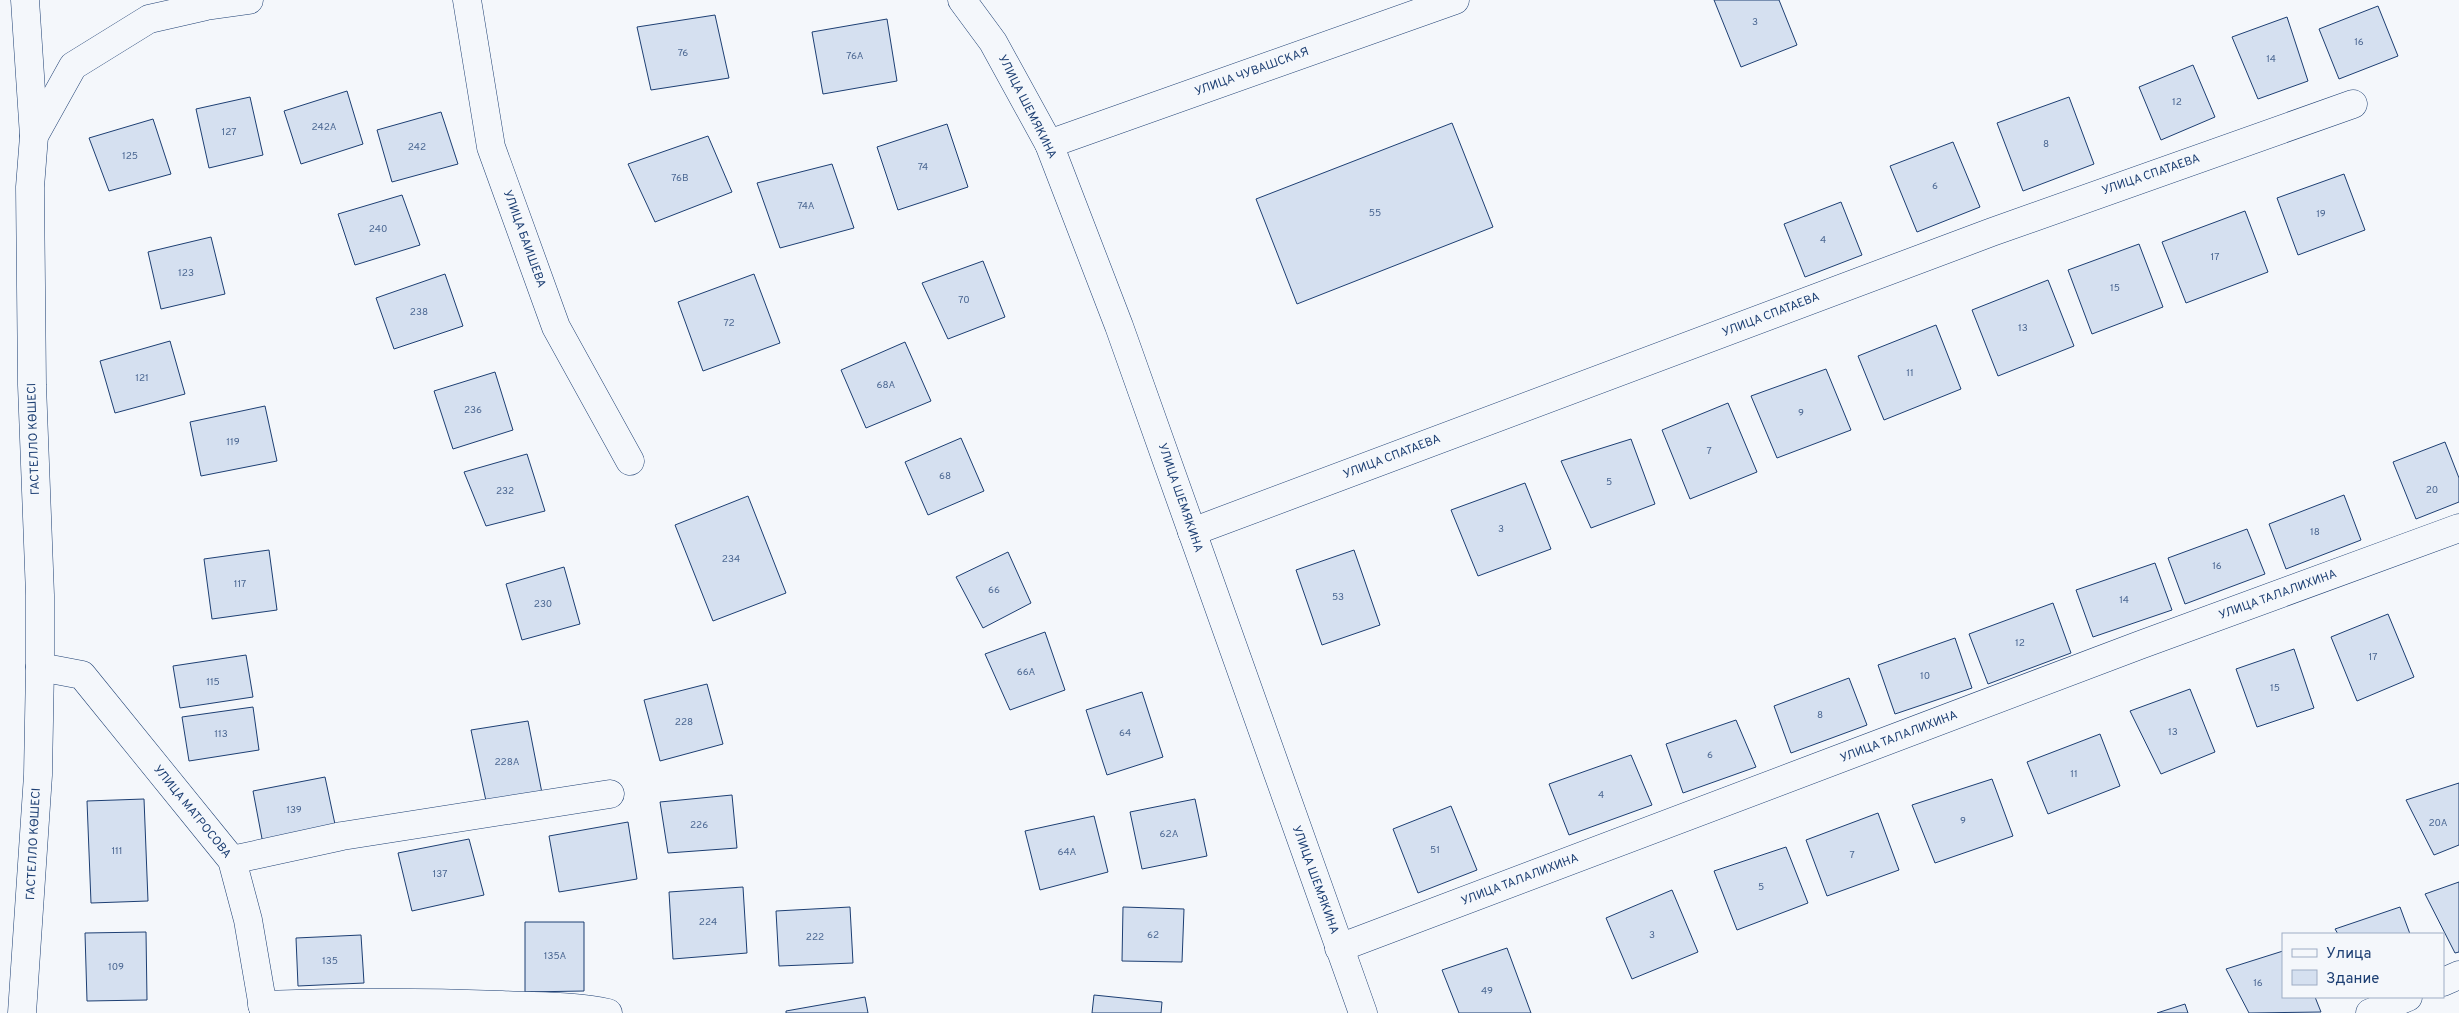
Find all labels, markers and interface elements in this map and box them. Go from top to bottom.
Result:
house number: 3 [1752,16,1758,29]
house number: 16 [2354,36,2364,49]
street label: УЛИЦА ЧУВАШСКАЯ [1193,44,1311,100]
house number: 76 [678,47,688,60]
house number: 76А [846,50,864,63]
street label: УЛИЦА ШЕМЯКИНА [994,52,1060,162]
house number: 14 [2266,53,2276,66]
house number: 12 [2172,96,2182,109]
house number: 242А [311,121,337,134]
house number: 127 [222,126,236,139]
house number: 8 [2043,138,2049,151]
house number: 242 [408,141,426,154]
house number: 125 [122,150,138,163]
street label: УЛИЦА СПАТАЕВА [2100,151,2202,199]
house number: 74 [918,161,928,174]
house number: 76В [671,172,689,185]
house number: 6 [1932,180,1938,193]
street label: УЛИЦА БАИШЕВА [499,188,549,290]
house number: 74А [797,200,815,213]
house number: 55 [1369,207,1381,220]
house number: 19 [2316,208,2326,221]
house number: 240 [369,223,387,236]
house number: 4 [1820,234,1826,247]
house number: 17 [2211,251,2219,264]
house number: 123 [178,267,194,280]
house number: 15 [2110,282,2120,295]
street label: УЛИЦА СПАТАЕВА [1720,289,1822,341]
house number: 70 [958,294,970,307]
house number: 238 [410,306,428,319]
house number: 72 [723,317,735,330]
house number: 13 [2018,322,2028,335]
house number: 11 [1906,367,1914,380]
house number: 121 [135,372,149,385]
house number: 68А [877,379,896,392]
street label: ГАСТЕЛЛО КӨШЕСІ [24,383,44,495]
house number: 236 [464,404,482,417]
house number: 9 [1798,407,1804,420]
street label: УЛИЦА СПАТАЕВА [1341,431,1443,483]
house number: 119 [226,436,240,449]
street label: УЛИЦА ШЕМЯКИНА [1154,441,1206,555]
house number: 7 [1706,445,1712,458]
house number: 68 [939,470,951,483]
house number: 5 [1606,476,1612,489]
house number: 20 [2426,484,2438,497]
house number: 232 [496,485,514,498]
house number: 3 [1498,523,1504,536]
house number: 18 [2310,526,2320,539]
house number: 234 [722,553,740,566]
house number: 16 [2212,560,2222,573]
street label: УЛИЦА ТАЛАЛИХИНА [2217,566,2339,624]
house number: 117 [234,578,246,591]
house number: 66 [988,584,1000,597]
house number: 53 [1332,591,1344,604]
house number: 14 [2119,594,2129,607]
house number: 230 [534,598,552,611]
house number: 12 [2015,637,2025,650]
house number: 17 [2369,651,2377,664]
house number: 66А [1017,666,1035,679]
house number: 10 [1920,670,1930,683]
house number: 115 [206,676,220,689]
house number: 15 [2270,682,2280,695]
street label: УЛИЦА ТАЛАЛИХИНА [1838,707,1960,767]
house number: 8 [1817,709,1823,722]
house number: 228 [675,716,693,729]
house number: 13 [2168,726,2178,739]
house number: 64 [1119,727,1131,740]
house number: 113 [214,728,228,741]
house number: 6 [1707,749,1713,762]
house number: 228А [494,756,520,769]
street label: УЛИЦА МАТРОСОВА [149,762,235,862]
house number: 11 [2070,768,2078,781]
street label: ГАСТЕЛЛО КӨШЕСІ [23,787,45,901]
house number: 4 [1598,789,1604,802]
house number: 139 [286,804,302,817]
house number: 9 [1960,815,1966,828]
house number: 20А [2428,817,2448,830]
house number: 226 [690,819,708,832]
street label: УЛИЦА ШЕМЯКИНА [1288,823,1342,937]
house number: 62А [1160,828,1179,841]
house number: 51 [1430,844,1440,857]
house number: 111 [111,845,123,858]
house number: 64А [1058,846,1077,859]
house number: 7 [1849,849,1855,862]
street label: УЛИЦА ТАЛАЛИХИНА [1459,850,1581,910]
house number: 137 [433,868,447,881]
house number: 5 [1758,881,1764,894]
house number: 224 [699,916,717,929]
house number: 62 [1147,929,1159,942]
house number: 3 [1649,929,1655,942]
house number: 222 [806,931,824,944]
legend [2282,933,2444,998]
text: Улица [2326,945,2371,964]
house number: 135А [544,950,566,963]
house number: 135 [322,955,338,968]
house number: 109 [108,961,124,974]
text: Здание [2326,970,2379,989]
house number: 16 [2253,977,2263,990]
house number: 49 [1481,985,1493,998]

